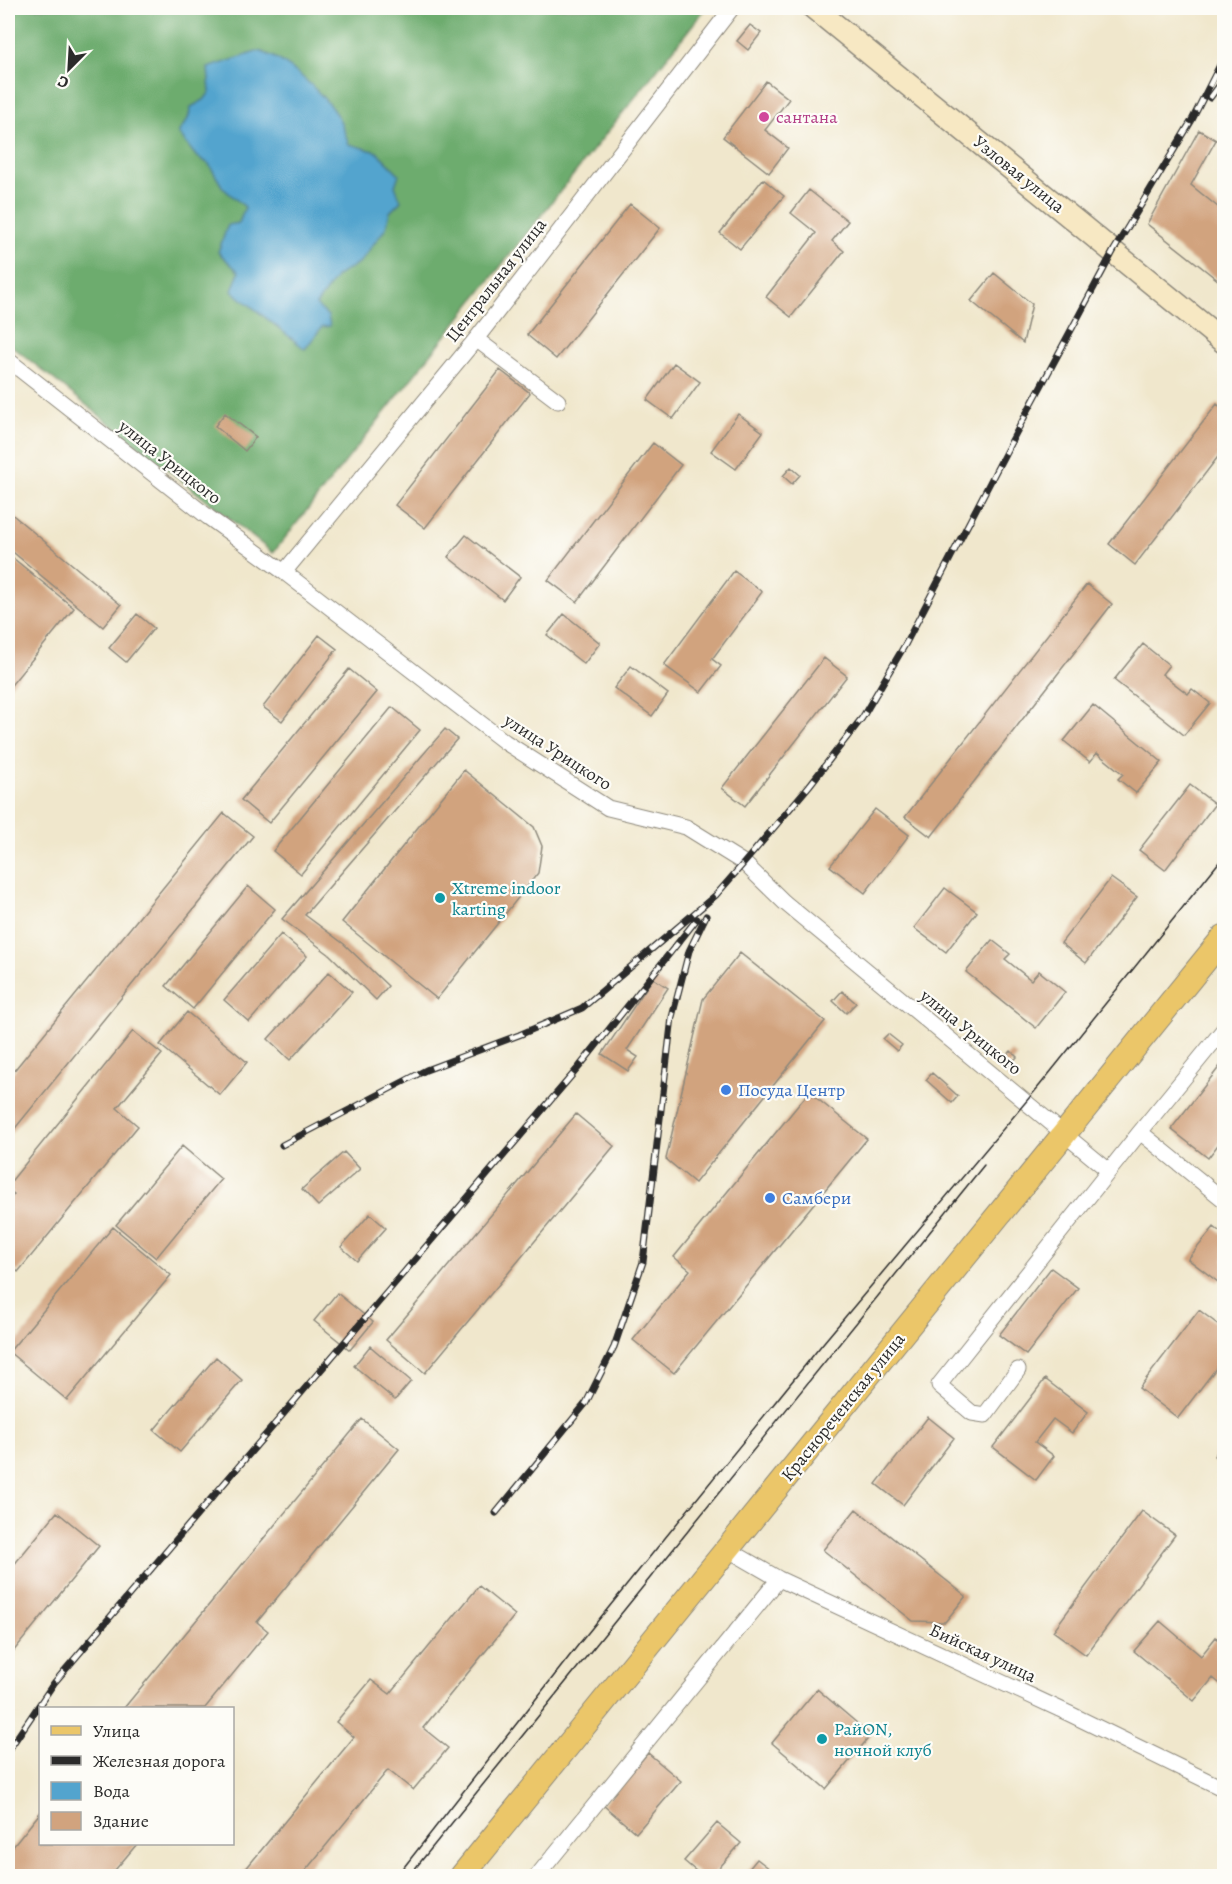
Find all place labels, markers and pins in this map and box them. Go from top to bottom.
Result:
place label: сантана [776,105,838,129]
marker: сантана [757,110,771,124]
place label: Xtreme indoor karting [452,876,561,921]
marker: Xtreme indoor karting [433,891,447,905]
place label: Посуда Центр [738,1078,845,1102]
marker: Посуда Центр [719,1083,733,1097]
place label: Самбери [782,1186,851,1210]
marker: Самбери [763,1191,777,1205]
place label: РайON, ночной клуб [834,1717,932,1762]
marker: РайON, ночной клуб [815,1732,829,1746]

